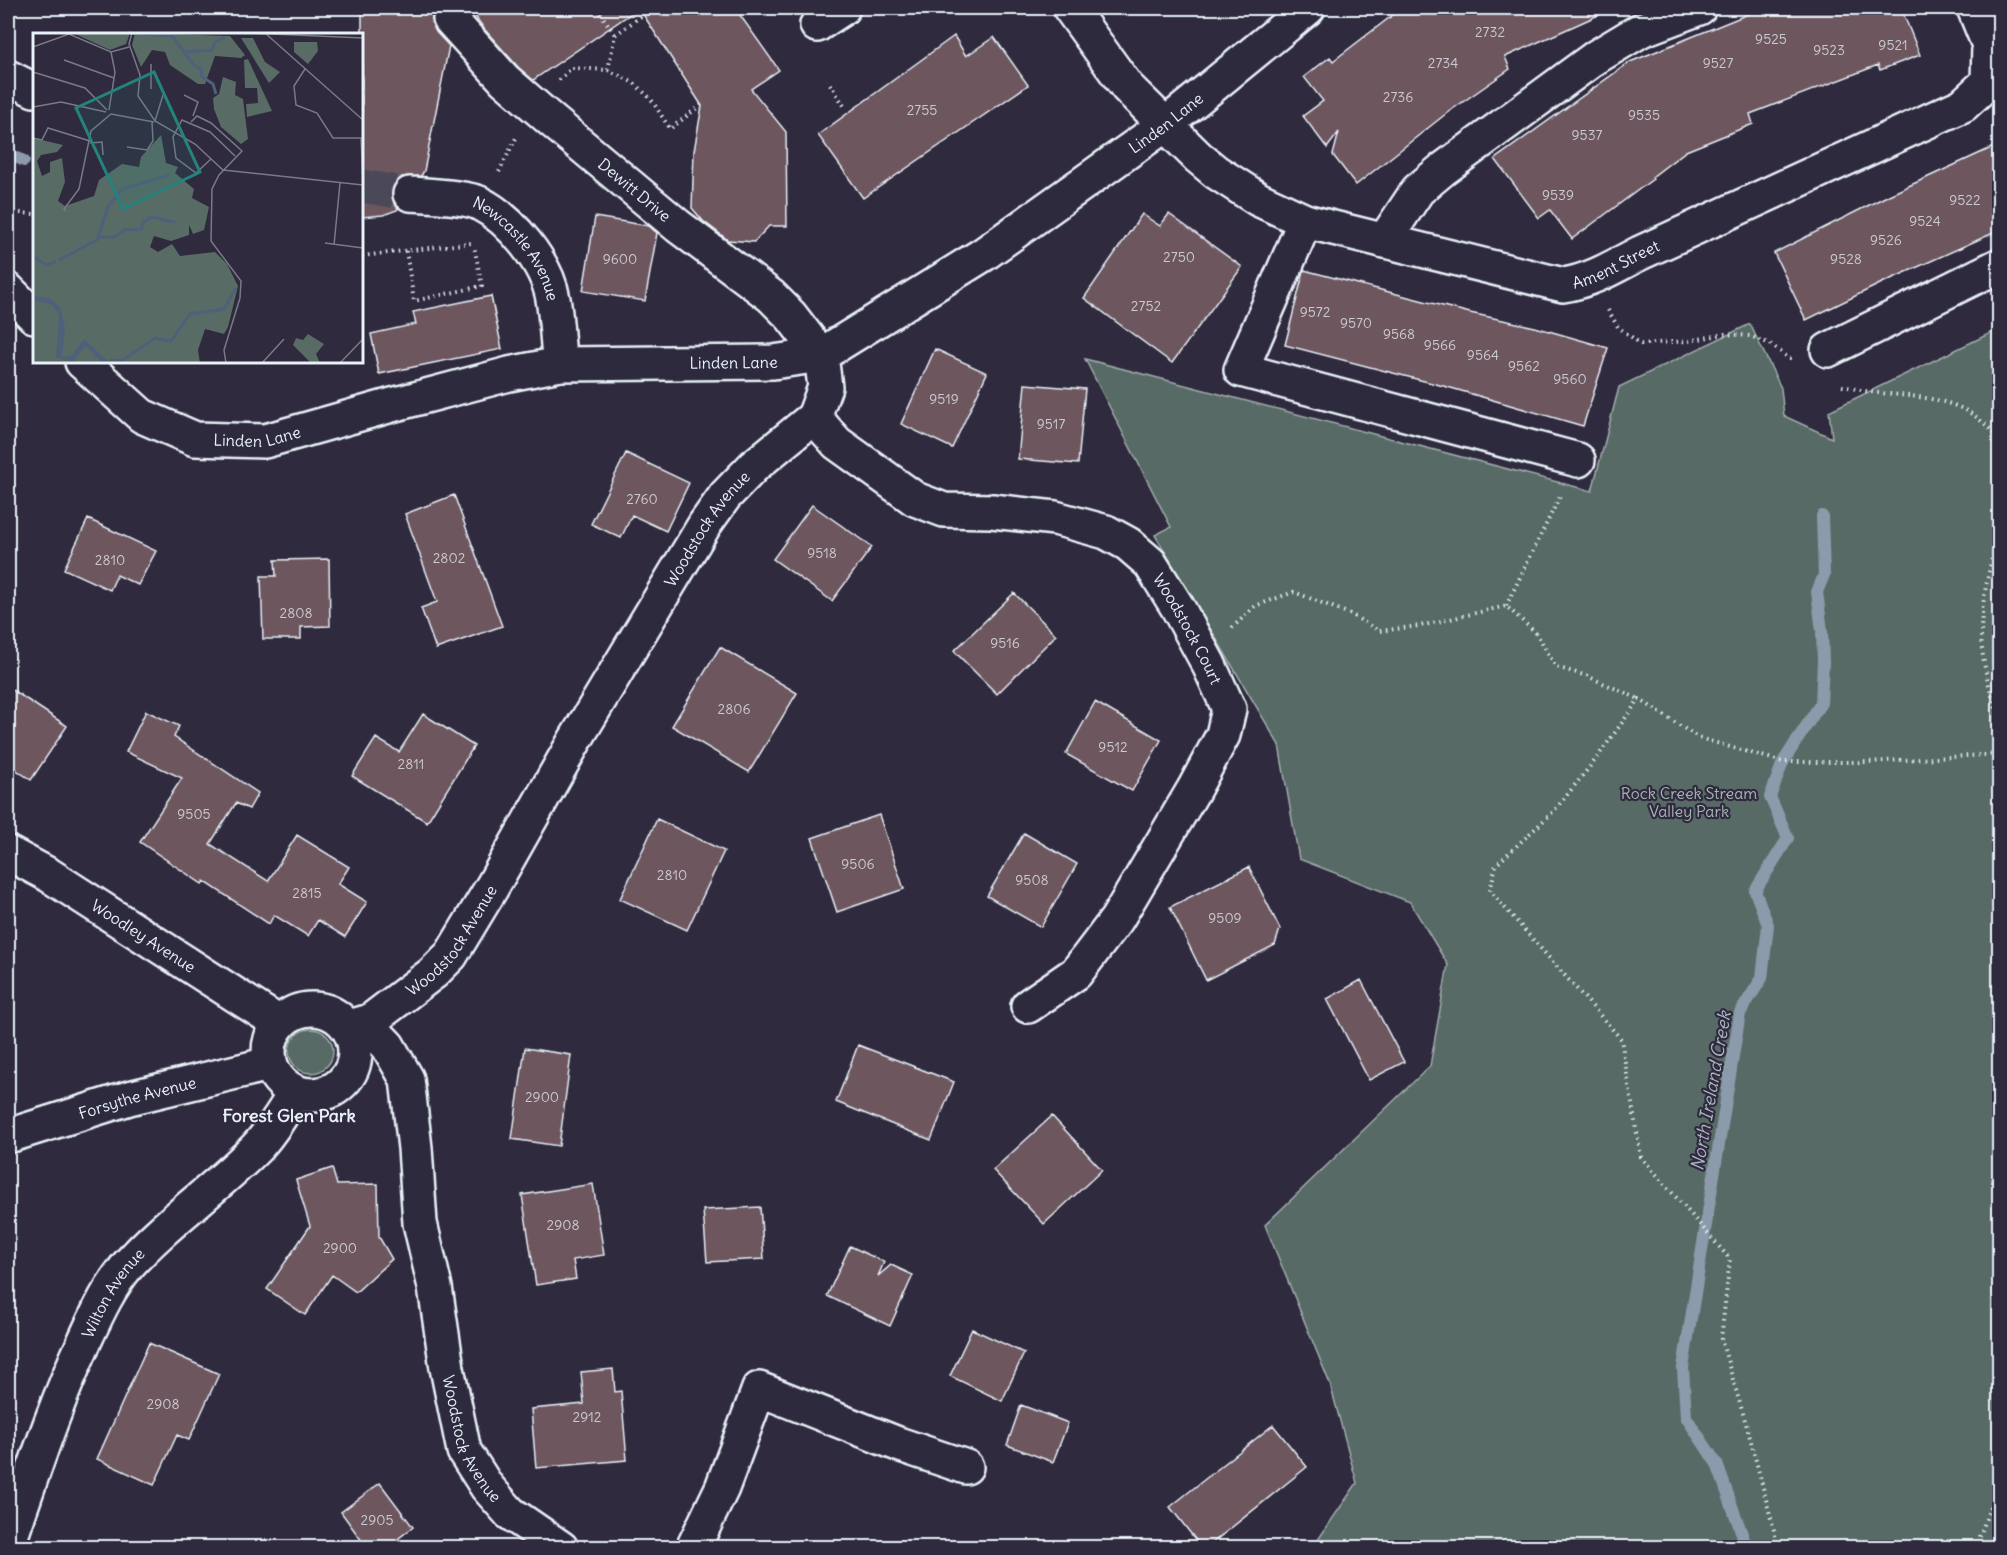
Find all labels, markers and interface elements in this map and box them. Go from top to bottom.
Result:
house number: 2732 [1475,23,1505,41]
house number: 9525 [1755,30,1787,48]
inset map [33,33,363,363]
house number: 9521 [1878,36,1908,54]
house number: 9523 [1813,41,1845,59]
house number: 2734 [1428,54,1458,72]
house number: 9527 [1703,54,1733,72]
street label: Linden Lane [1125,88,1207,158]
house number: 2736 [1383,88,1413,106]
house number: 2755 [907,101,937,119]
house number: 9535 [1628,106,1660,124]
house number: 9537 [1572,126,1603,144]
street label: Dewitt Drive [594,154,675,226]
house number: 9539 [1542,186,1574,204]
house number: 9522 [1949,191,1981,209]
street label: Newcastle Avenue [470,192,563,302]
house number: 9524 [1909,212,1941,230]
house number: 9526 [1870,231,1902,249]
street label: Ament Street [1570,235,1663,293]
house number: 2750 [1163,248,1195,266]
house number: 9600 [603,250,637,268]
house number: 9528 [1830,250,1862,268]
house number: 2752 [1131,297,1161,315]
house number: 9572 [1300,303,1331,321]
house number: 9570 [1340,314,1372,332]
house number: 9568 [1383,325,1415,343]
house number: 9566 [1424,336,1456,354]
house number: 9564 [1467,346,1499,364]
street label: Linden Lane [689,351,779,373]
house number: 9562 [1508,357,1540,375]
house number: 9560 [1553,370,1587,388]
house number: 9519 [929,390,959,408]
house number: 9517 [1037,415,1065,433]
street label: Linden Lane [213,421,303,451]
street label: Woodstock Avenue [660,467,754,590]
house number: 2760 [626,490,658,508]
house number: 9518 [807,544,837,562]
house number: 2802 [433,549,466,567]
house number: 2810 [95,551,125,569]
street label: Woodstock Court [1149,570,1227,688]
house number: 2808 [279,604,313,622]
house number: 9516 [990,634,1020,652]
house number: 2806 [717,700,751,718]
house number: 9512 [1098,738,1128,756]
house number: 2811 [398,755,424,773]
park label: Rock Creek Stream Valley Park [1621,783,1757,821]
house number: 9505 [177,805,211,823]
house number: 9506 [841,855,875,873]
house number: 2810 [657,866,687,884]
house number: 9508 [1015,871,1049,889]
street label: Woodstock Avenue [402,881,501,1000]
house number: 2815 [292,884,322,902]
street label: Woodley Avenue [88,895,200,977]
house number: 9509 [1208,909,1242,927]
water label: North Ireland Creek [1685,1008,1736,1172]
street label: Forsythe Avenue [76,1072,198,1123]
house number: 2900 [525,1088,559,1106]
district label: Forest Glen Park [222,1104,356,1127]
house number: 2908 [547,1216,580,1234]
house number: 2900 [323,1239,357,1257]
street label: Wilton Avenue [77,1244,149,1341]
street label: Woodstock Avenue [439,1373,506,1506]
house number: 2908 [147,1395,180,1413]
house number: 2912 [573,1408,602,1426]
house number: 2905 [361,1511,393,1529]

